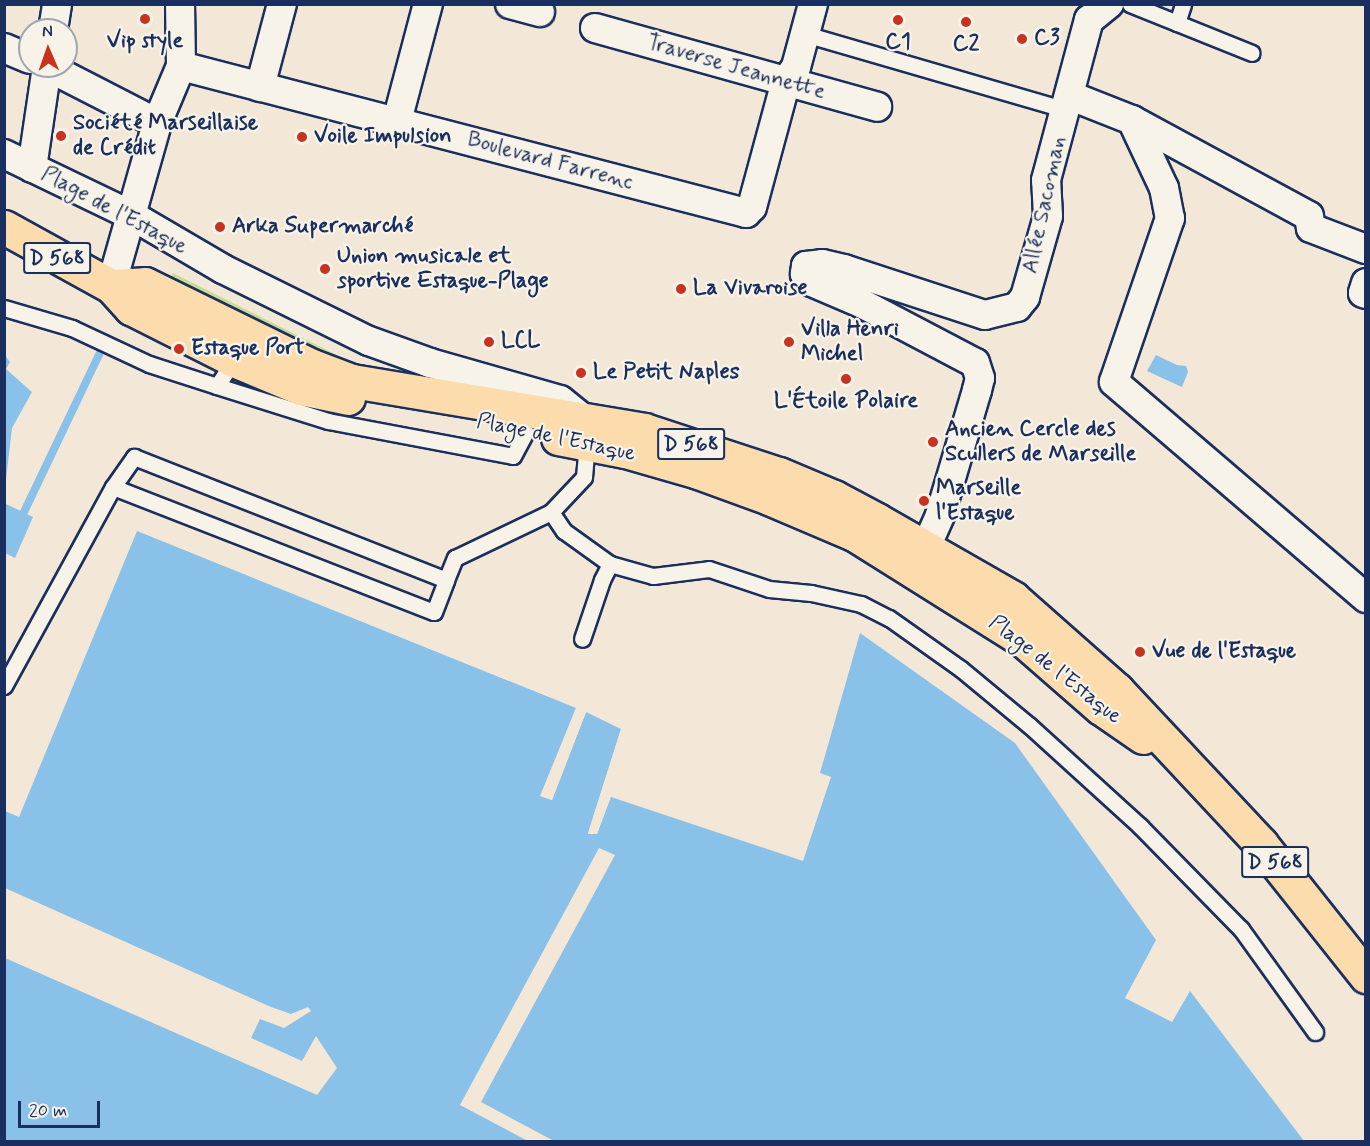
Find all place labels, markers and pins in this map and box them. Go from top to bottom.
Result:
marker: Vip style [138,12,152,26]
marker: C1 [891,13,905,27]
marker: C2 [959,15,973,29]
place label: C3 [1034,26,1060,52]
place label: Vip style [107,29,183,55]
place label: C1 [885,30,911,56]
place label: C2 [953,32,979,58]
marker: C3 [1015,32,1029,46]
place label: Société Marseillaise de Crédit [73,110,258,162]
place label: Voile Impulsion [314,124,452,150]
marker: Société Marseillaise de Crédit [54,129,68,143]
marker: Voile Impulsion [295,130,309,144]
place label: Arka Supermarché [232,214,408,240]
marker: Arka Supermarché [213,220,227,234]
place label: Union musicale et sportive Estaque-Plage [337,243,546,294]
marker: Union musicale et sportive Estaque-Plage [318,262,332,276]
place label: La Vivaroise [693,276,807,302]
marker: La Vivaroise [674,282,688,296]
place label: Villa Henri Michel [801,316,899,368]
place label: LCL [501,329,541,355]
marker: LCL [482,335,496,349]
marker: Villa Henri Michel [782,335,796,349]
place label: Estaque Port [191,336,305,362]
marker: Estaque Port [172,342,186,356]
place label: Le Petit Naples [593,360,737,386]
marker: Le Petit Naples [574,366,588,380]
marker: L'Étoile Polaire [839,372,853,386]
place label: L'Étoile Polaire [775,389,917,415]
place label: Ancien Cercle des Scullers de Marseille [945,416,1133,468]
marker: Ancien Cercle des Scullers de Marseille [926,435,940,449]
place label: Marseille l'Estaque [936,475,1021,526]
marker: Marseille l'Estaque [917,494,931,508]
place label: Vue de l'Estaque [1152,639,1297,665]
marker: Vue de l'Estaque [1133,645,1147,659]

